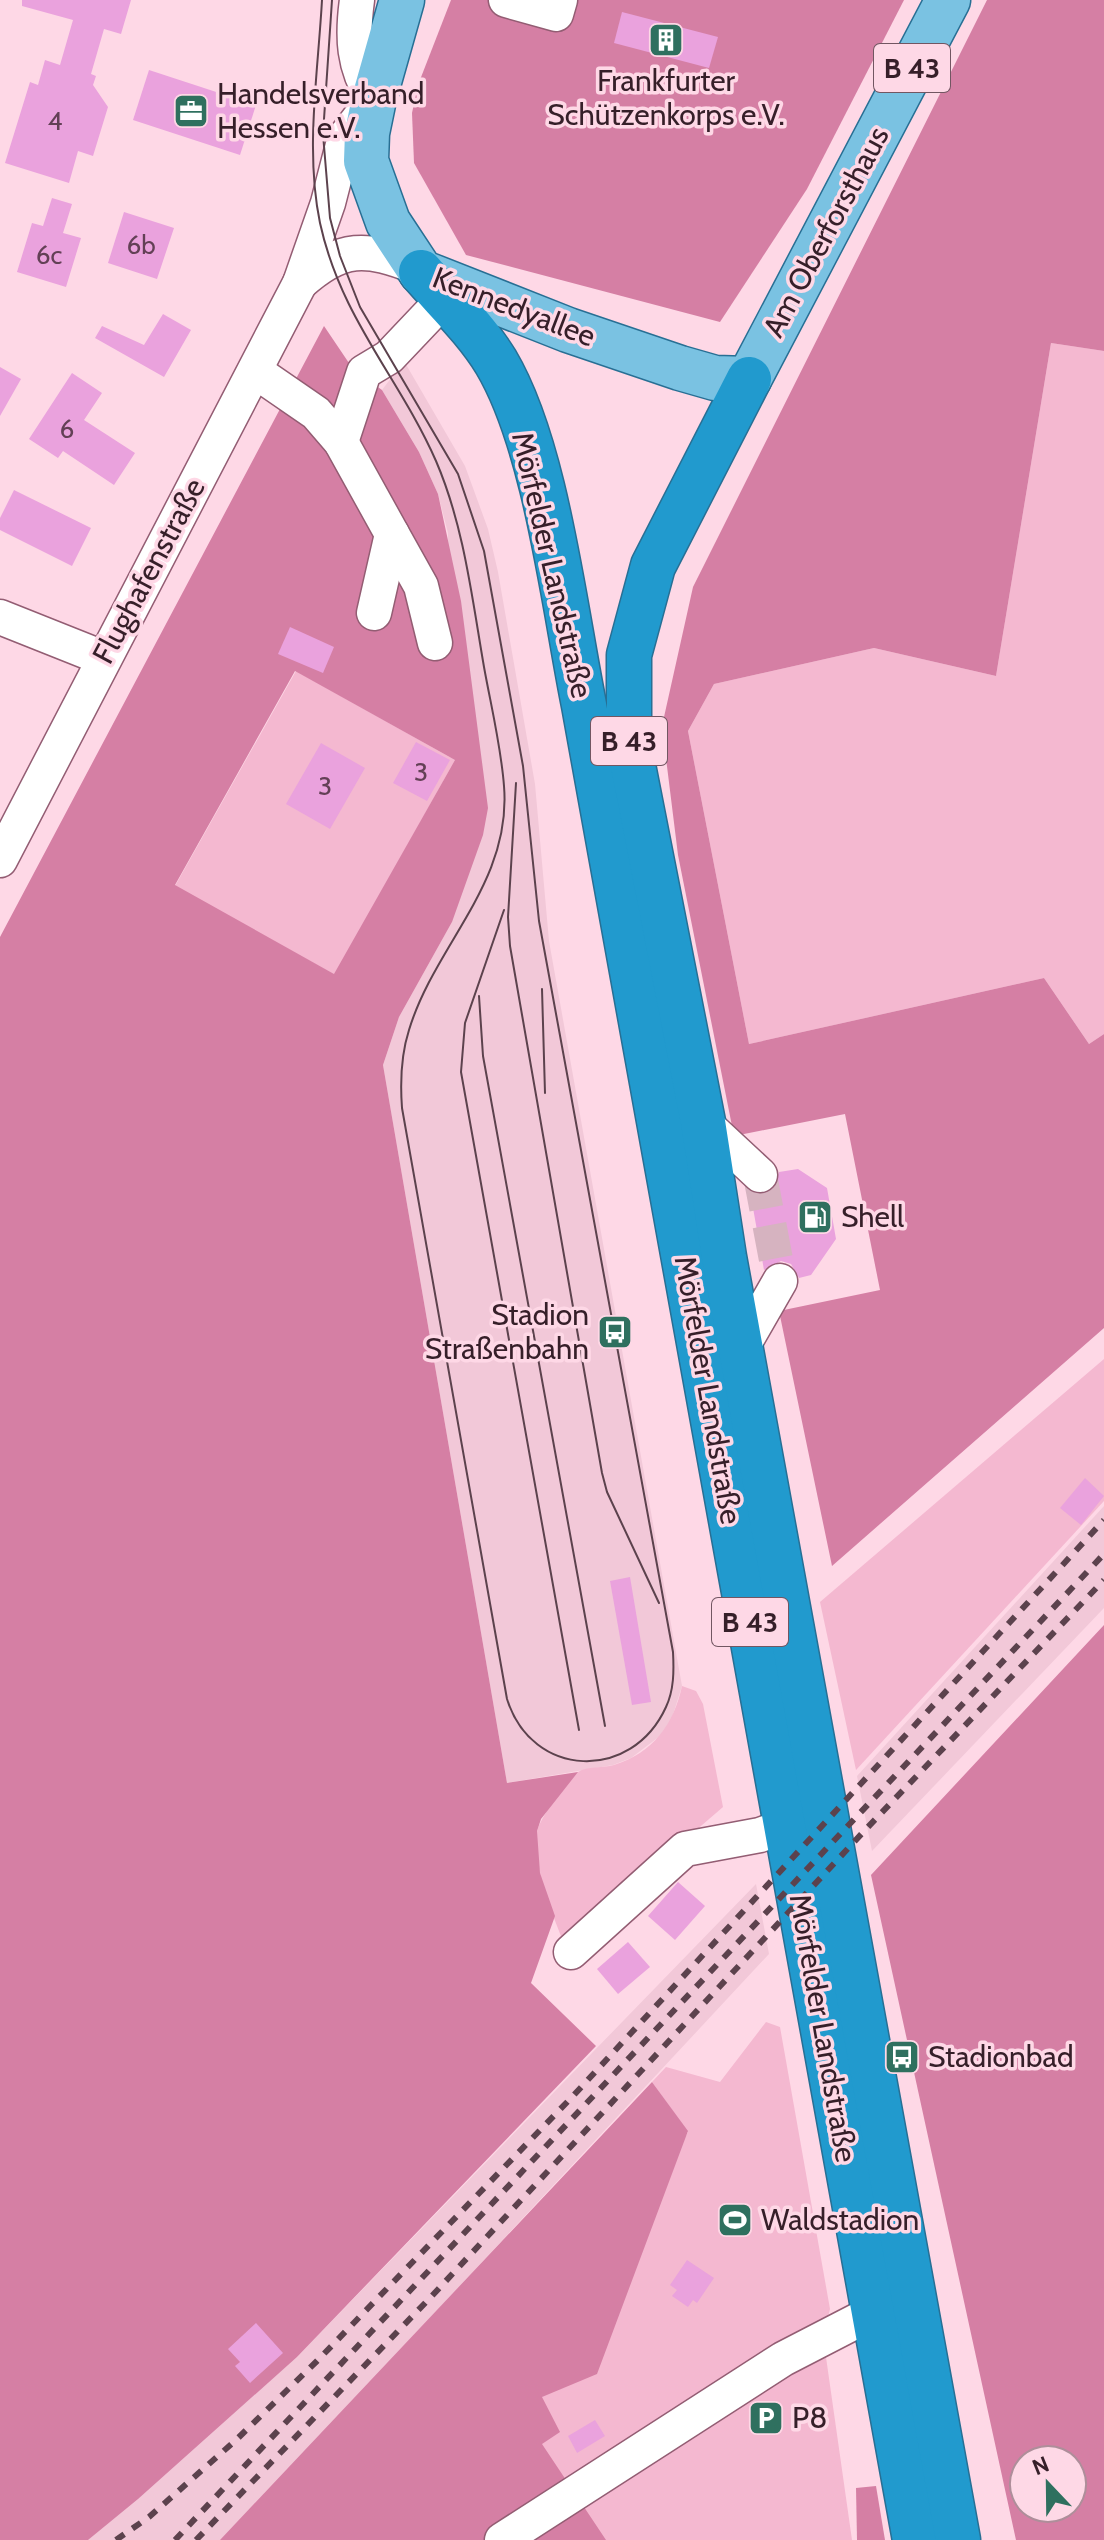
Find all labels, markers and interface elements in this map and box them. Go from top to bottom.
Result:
building icon: Frankfurter Schützenkorps e.V. [647,21,685,59]
road number: B 43 [874,44,950,92]
place label: Frankfurter Schützenkorps e.V. [547,62,785,133]
place label: Handelsverband Hessen e.V. [217,75,424,146]
office icon: Handelsverband Hessen e.V. [172,92,210,130]
house number: 4 [47,105,63,137]
street label: Am Oberforsthaus [755,120,897,343]
house number: 6b [126,229,156,261]
house number: 6c [36,239,62,271]
street label: Kennedyallee [428,259,601,354]
house number: 6 [60,413,74,445]
street label: Mörfelder Landstraße [504,428,601,701]
street label: Flughafenstraße [84,472,213,670]
road number: B 43 [591,717,667,765]
house number: 3 [414,756,428,788]
house number: 3 [318,770,332,802]
fuel station icon: Shell [796,1198,834,1236]
place label: Shell [841,1198,904,1235]
street label: Mörfelder Landstraße [667,1253,750,1527]
place label: Stadion Straßenbahn [425,1296,589,1367]
bus stop icon: Stadion Straßenbahn [596,1313,634,1351]
road number: B 43 [712,1598,788,1646]
street label: Mörfelder Landstraße [782,1891,865,2165]
bus stop icon: Stadionbad [883,2038,921,2076]
place label: Stadionbad [928,2038,1074,2075]
sports icon: Waldstadion [716,2201,754,2239]
place label: Waldstadion [761,2201,919,2238]
parking icon: P8 [747,2399,785,2437]
place label: P8 [792,2399,827,2436]
north arrow [1008,2444,1088,2524]
text: N [1028,2450,1053,2481]

